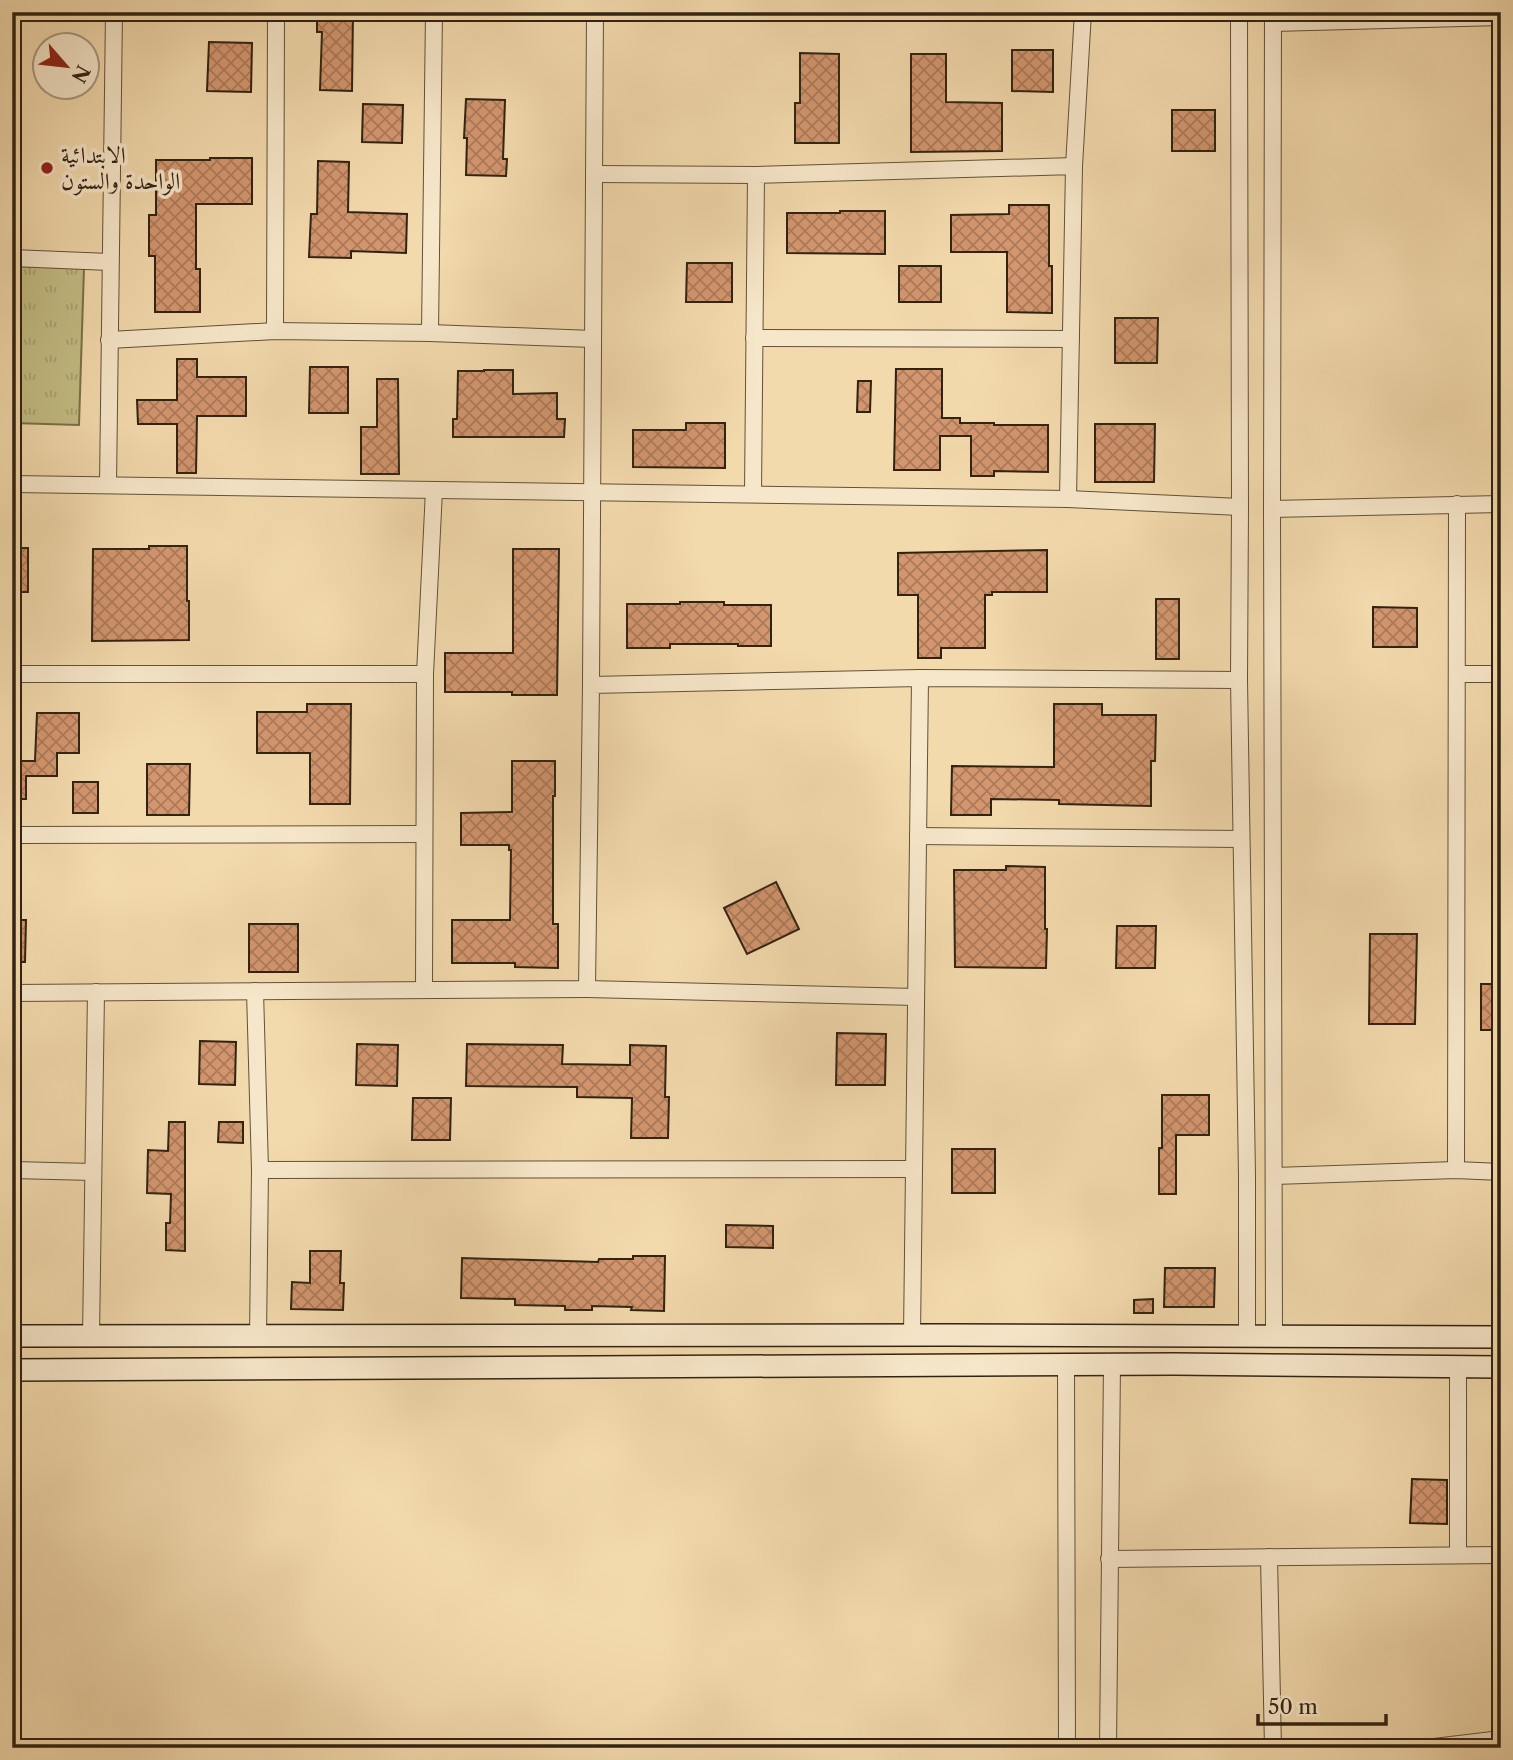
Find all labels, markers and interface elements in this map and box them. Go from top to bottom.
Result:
north arrow [32,32,102,102]
text: N [67,61,95,86]
place label: الابتدائية الواحدة والستون [61,141,180,196]
marker: الابتدائية الواحدة والستون [39,160,55,176]
scale bar [1258,1683,1385,1727]
text: 50 m [1268,1694,1318,1719]

